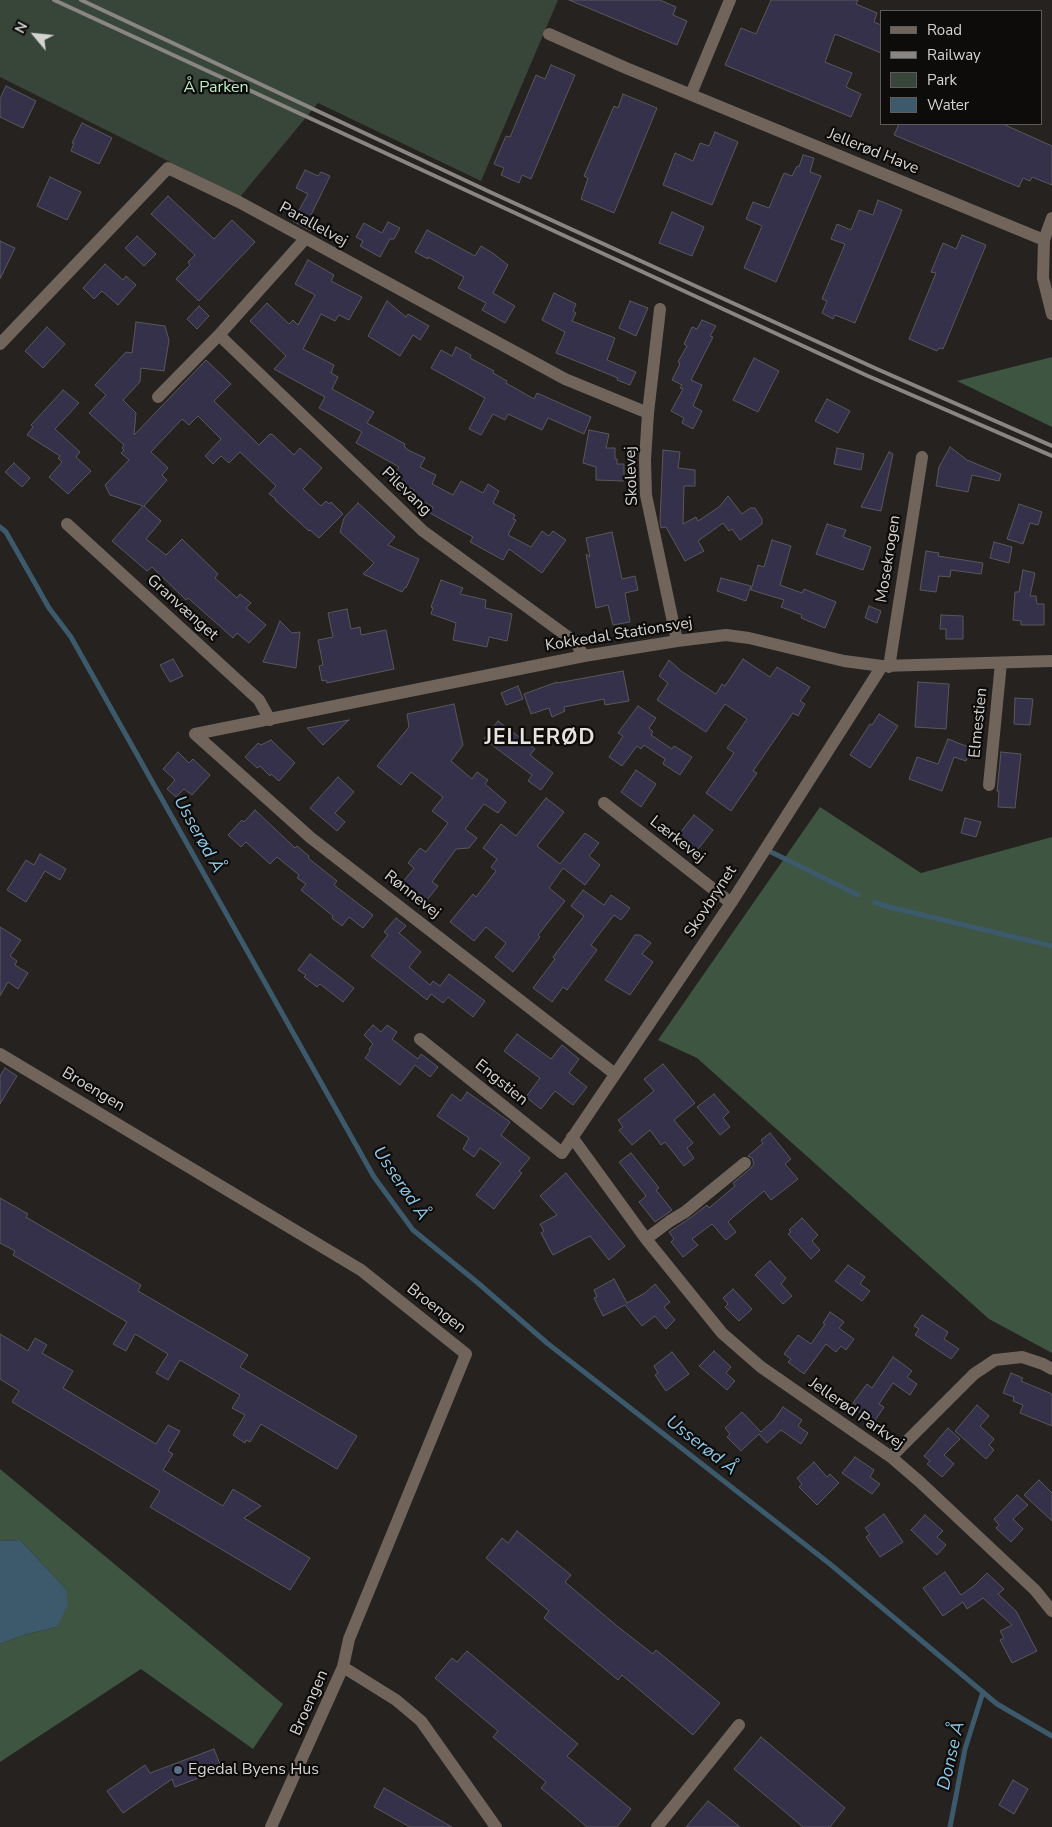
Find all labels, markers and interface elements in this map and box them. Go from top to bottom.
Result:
north arrow [10,10,60,60]
legend [880,10,1042,125]
text: N [10,19,32,37]
text: Road [927,20,962,40]
text: Railway [927,45,981,65]
text: Park [927,70,957,90]
park label: Å Parken [183,78,249,98]
text: Water [927,95,969,115]
street label: Jellerød Have [825,125,921,179]
street label: Parallelvej [275,198,351,252]
street label: Skolevej [621,446,643,506]
street label: Pilevang [377,464,435,520]
street label: Mosekrogen [873,514,905,604]
street label: Granvænget [142,571,222,645]
street label: Kokkedal Stationsvej [544,614,694,656]
street label: Elmestien [966,687,992,759]
district label: JELLERØD [484,726,596,752]
water label: Usserød Å [168,793,228,877]
street label: Lærkevej [646,812,708,868]
street label: Skovbrynet [681,863,741,941]
street label: Rønnevej [380,867,444,923]
street label: Engstien [471,1056,531,1110]
street label: Broengen [58,1064,128,1116]
water label: Usserød Å [367,1143,433,1225]
street label: Broengen [403,1280,469,1338]
street label: Jellerød Parkvej [805,1374,907,1454]
water label: Usserød Å [661,1411,741,1481]
street label: Broengen [287,1667,333,1739]
water label: Donse Å [934,1720,970,1792]
place label: Egedal Byens Hus [188,1760,319,1780]
marker: Egedal Byens Hus [172,1764,184,1776]

